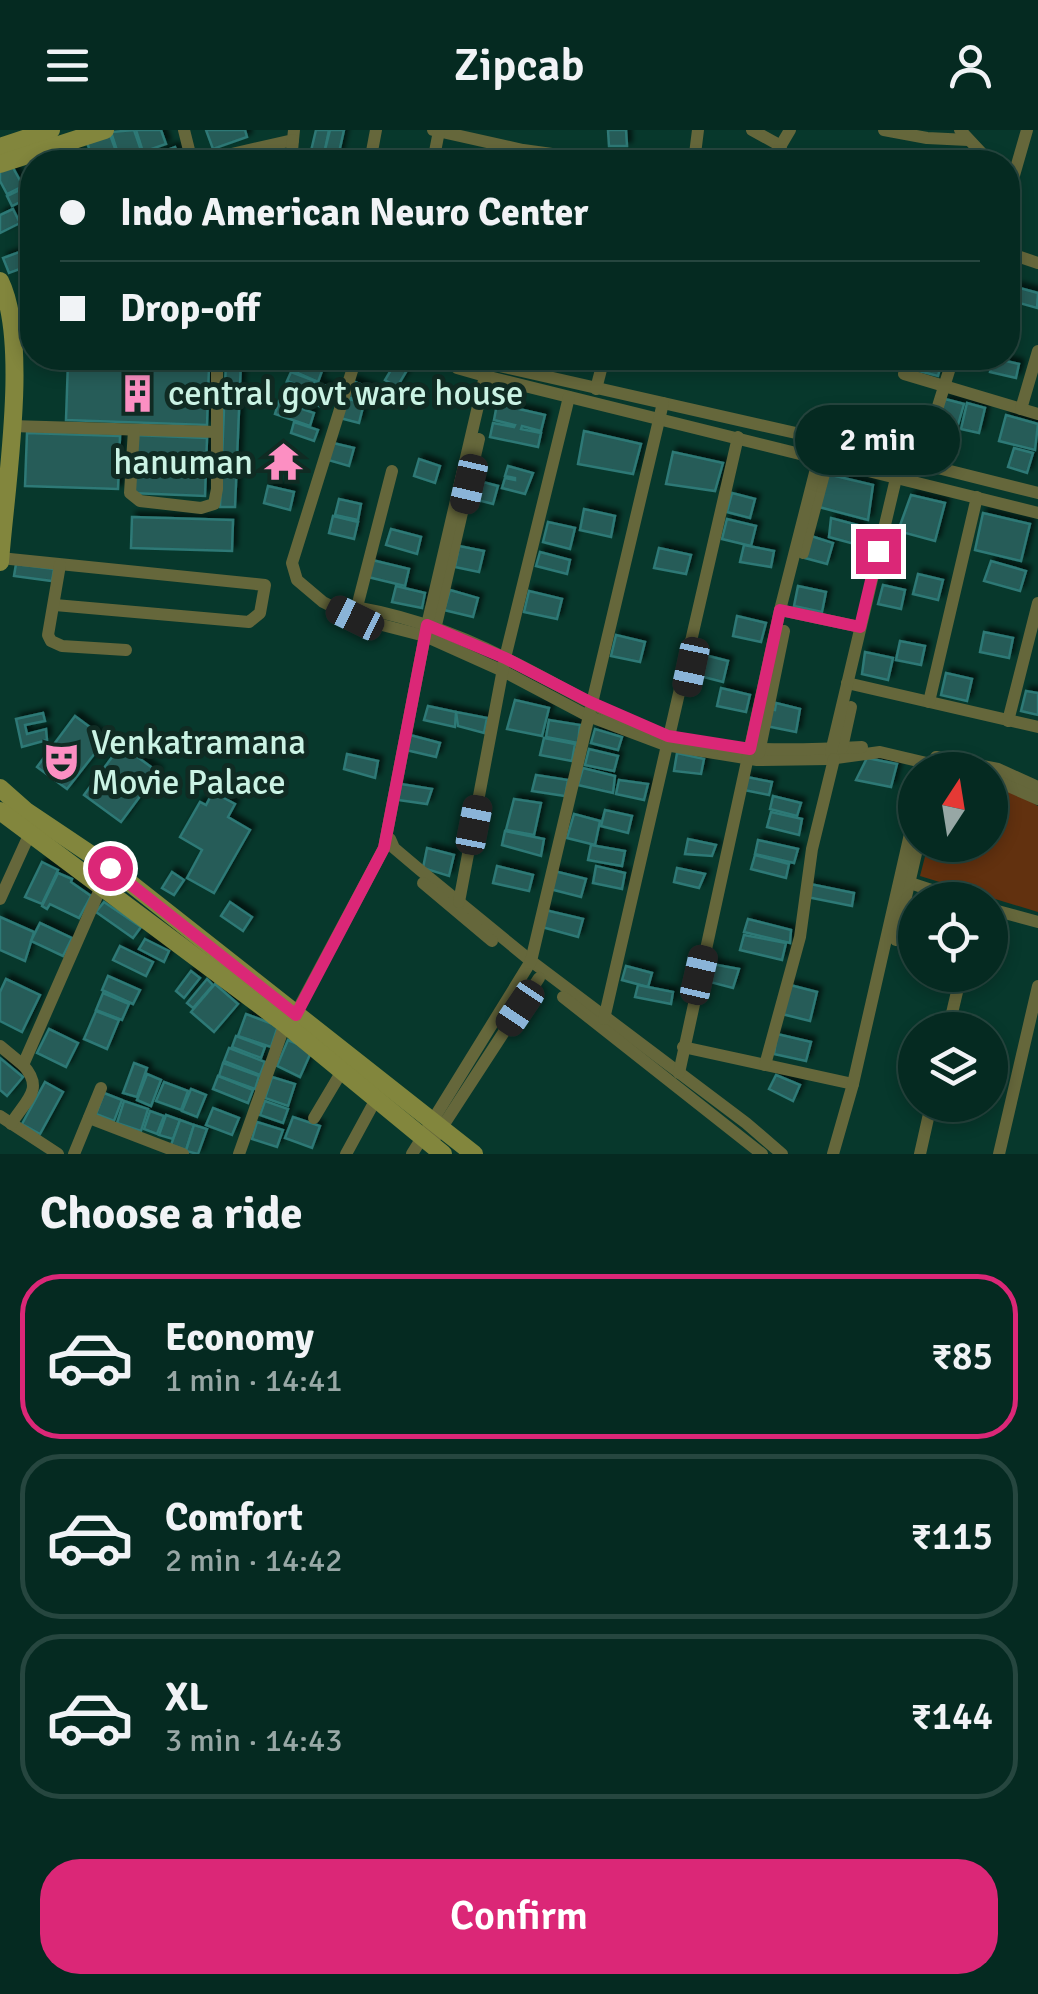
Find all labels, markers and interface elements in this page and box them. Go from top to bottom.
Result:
icon: menu [40,38,95,93]
text: Zipcab [454,38,584,93]
icon: person [943,38,998,93]
text: Indo American Neuro Center [120,189,588,236]
text: Drop-off [120,285,260,332]
building icon: central govt ware house [117,372,159,414]
place label: central govt ware house [168,372,524,415]
callout: 2 min [796,406,960,476]
text: 2 min [839,420,916,459]
place label: hanuman [113,441,253,484]
temple icon: hanuman [262,441,304,483]
car [448,451,490,517]
route end [856,529,901,574]
car [321,591,389,645]
car [670,635,712,699]
place label: Venkatramana Movie Palace [91,721,306,804]
theatre icon: Venkatramana Movie Palace [40,741,82,783]
north arrow [898,752,1008,862]
map controls [898,752,1008,1122]
car [454,793,494,857]
route start [88,846,133,891]
button: locate [898,882,1008,992]
car [678,942,720,1008]
car [491,975,549,1041]
button: layers [898,1012,1008,1122]
text: Choose a ride [40,1186,303,1241]
icon: car [45,1312,135,1402]
text: Economy [165,1314,314,1361]
text: ₹85 [931,1333,993,1380]
text: 1 min · 14:41 [165,1361,343,1400]
icon: car [45,1492,135,1582]
text: Comfort [165,1494,303,1541]
text: ₹115 [911,1513,993,1560]
text: 2 min · 14:42 [165,1541,343,1580]
icon: car [45,1672,135,1762]
text: XL [165,1674,208,1721]
text: ₹144 [911,1693,993,1740]
text: 3 min · 14:43 [165,1721,343,1760]
button: Confirm [40,1859,998,1974]

